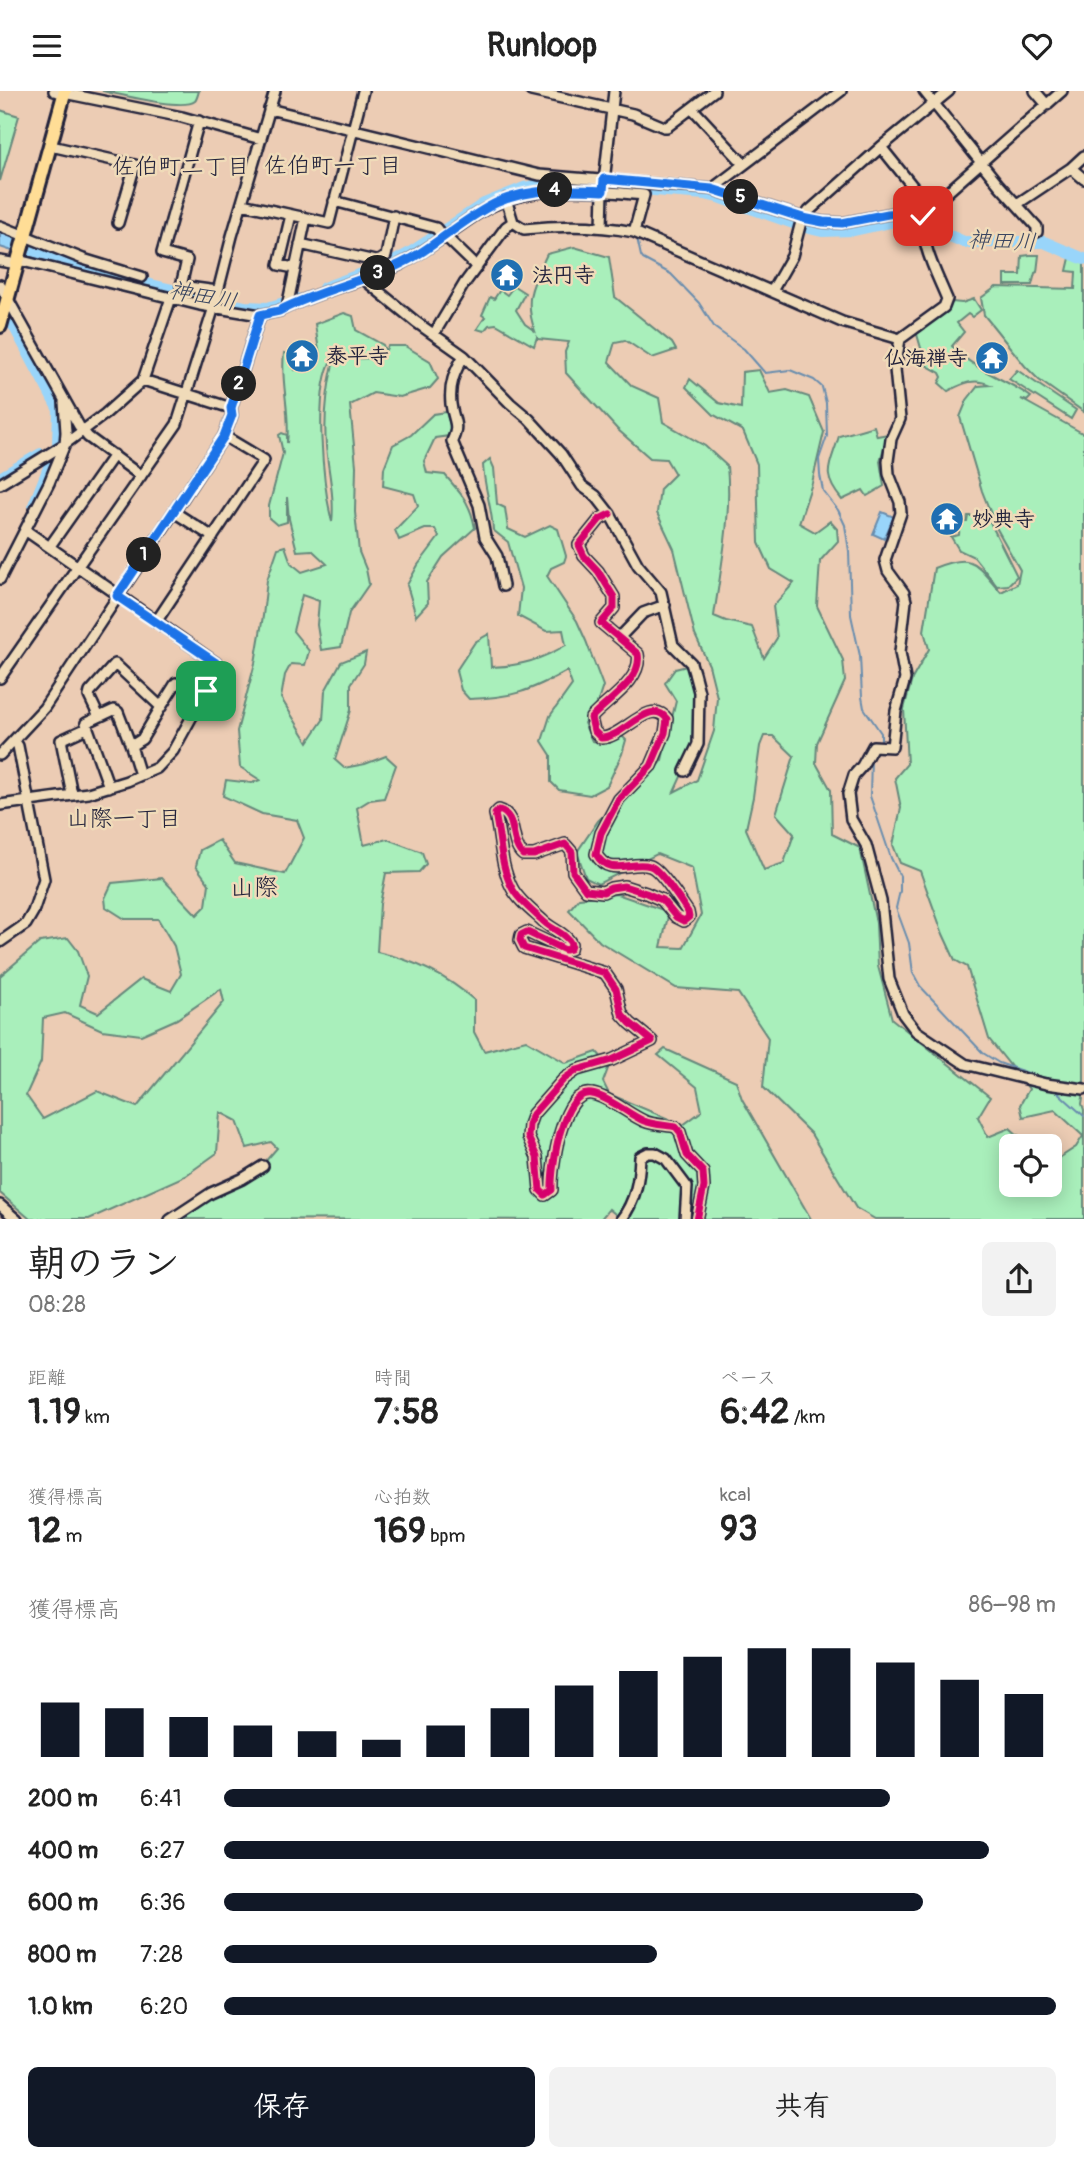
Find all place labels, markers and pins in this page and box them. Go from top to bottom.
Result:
pin: 4 [538,173,572,207]
pin: 5 [724,179,758,215]
pin [893,186,953,246]
pin: 3 [360,255,396,291]
temple icon: 法円寺 [488,256,526,294]
place label: 法円寺 [532,262,595,289]
temple icon: 泰平寺 [283,337,321,375]
temple icon: 仏海禅寺 [973,339,1011,377]
place label: 泰平寺 [326,343,389,370]
place label: 仏海禅寺 [884,345,968,372]
pin: 2 [222,367,256,401]
temple icon: 妙典寺 [928,500,966,538]
place label: 妙典寺 [972,506,1035,533]
pin: 1 [127,538,162,573]
pin [176,661,236,721]

